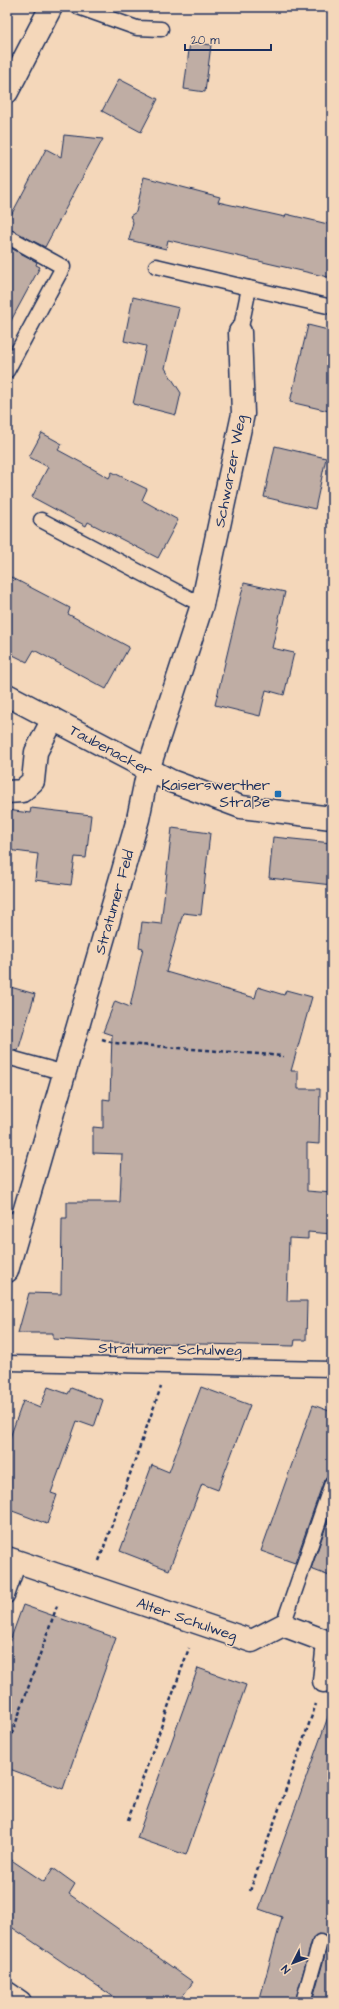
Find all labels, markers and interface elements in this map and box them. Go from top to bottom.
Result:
scale bar [185,26,271,52]
text: 20 m [191,32,220,49]
street label: Schwarzer Weg [209,413,253,529]
street label: Taubenacker [65,720,156,781]
place label: Kaiserswerther Straße [161,775,270,813]
marker: Kaiserswerther Straße [273,789,283,799]
street label: Stratumer Feld [90,847,140,957]
street label: Stratumer Schulweg [98,1338,242,1362]
street label: Alter Schulweg [133,1592,240,1648]
north arrow [273,1943,313,1983]
text: N [278,1962,294,1977]

